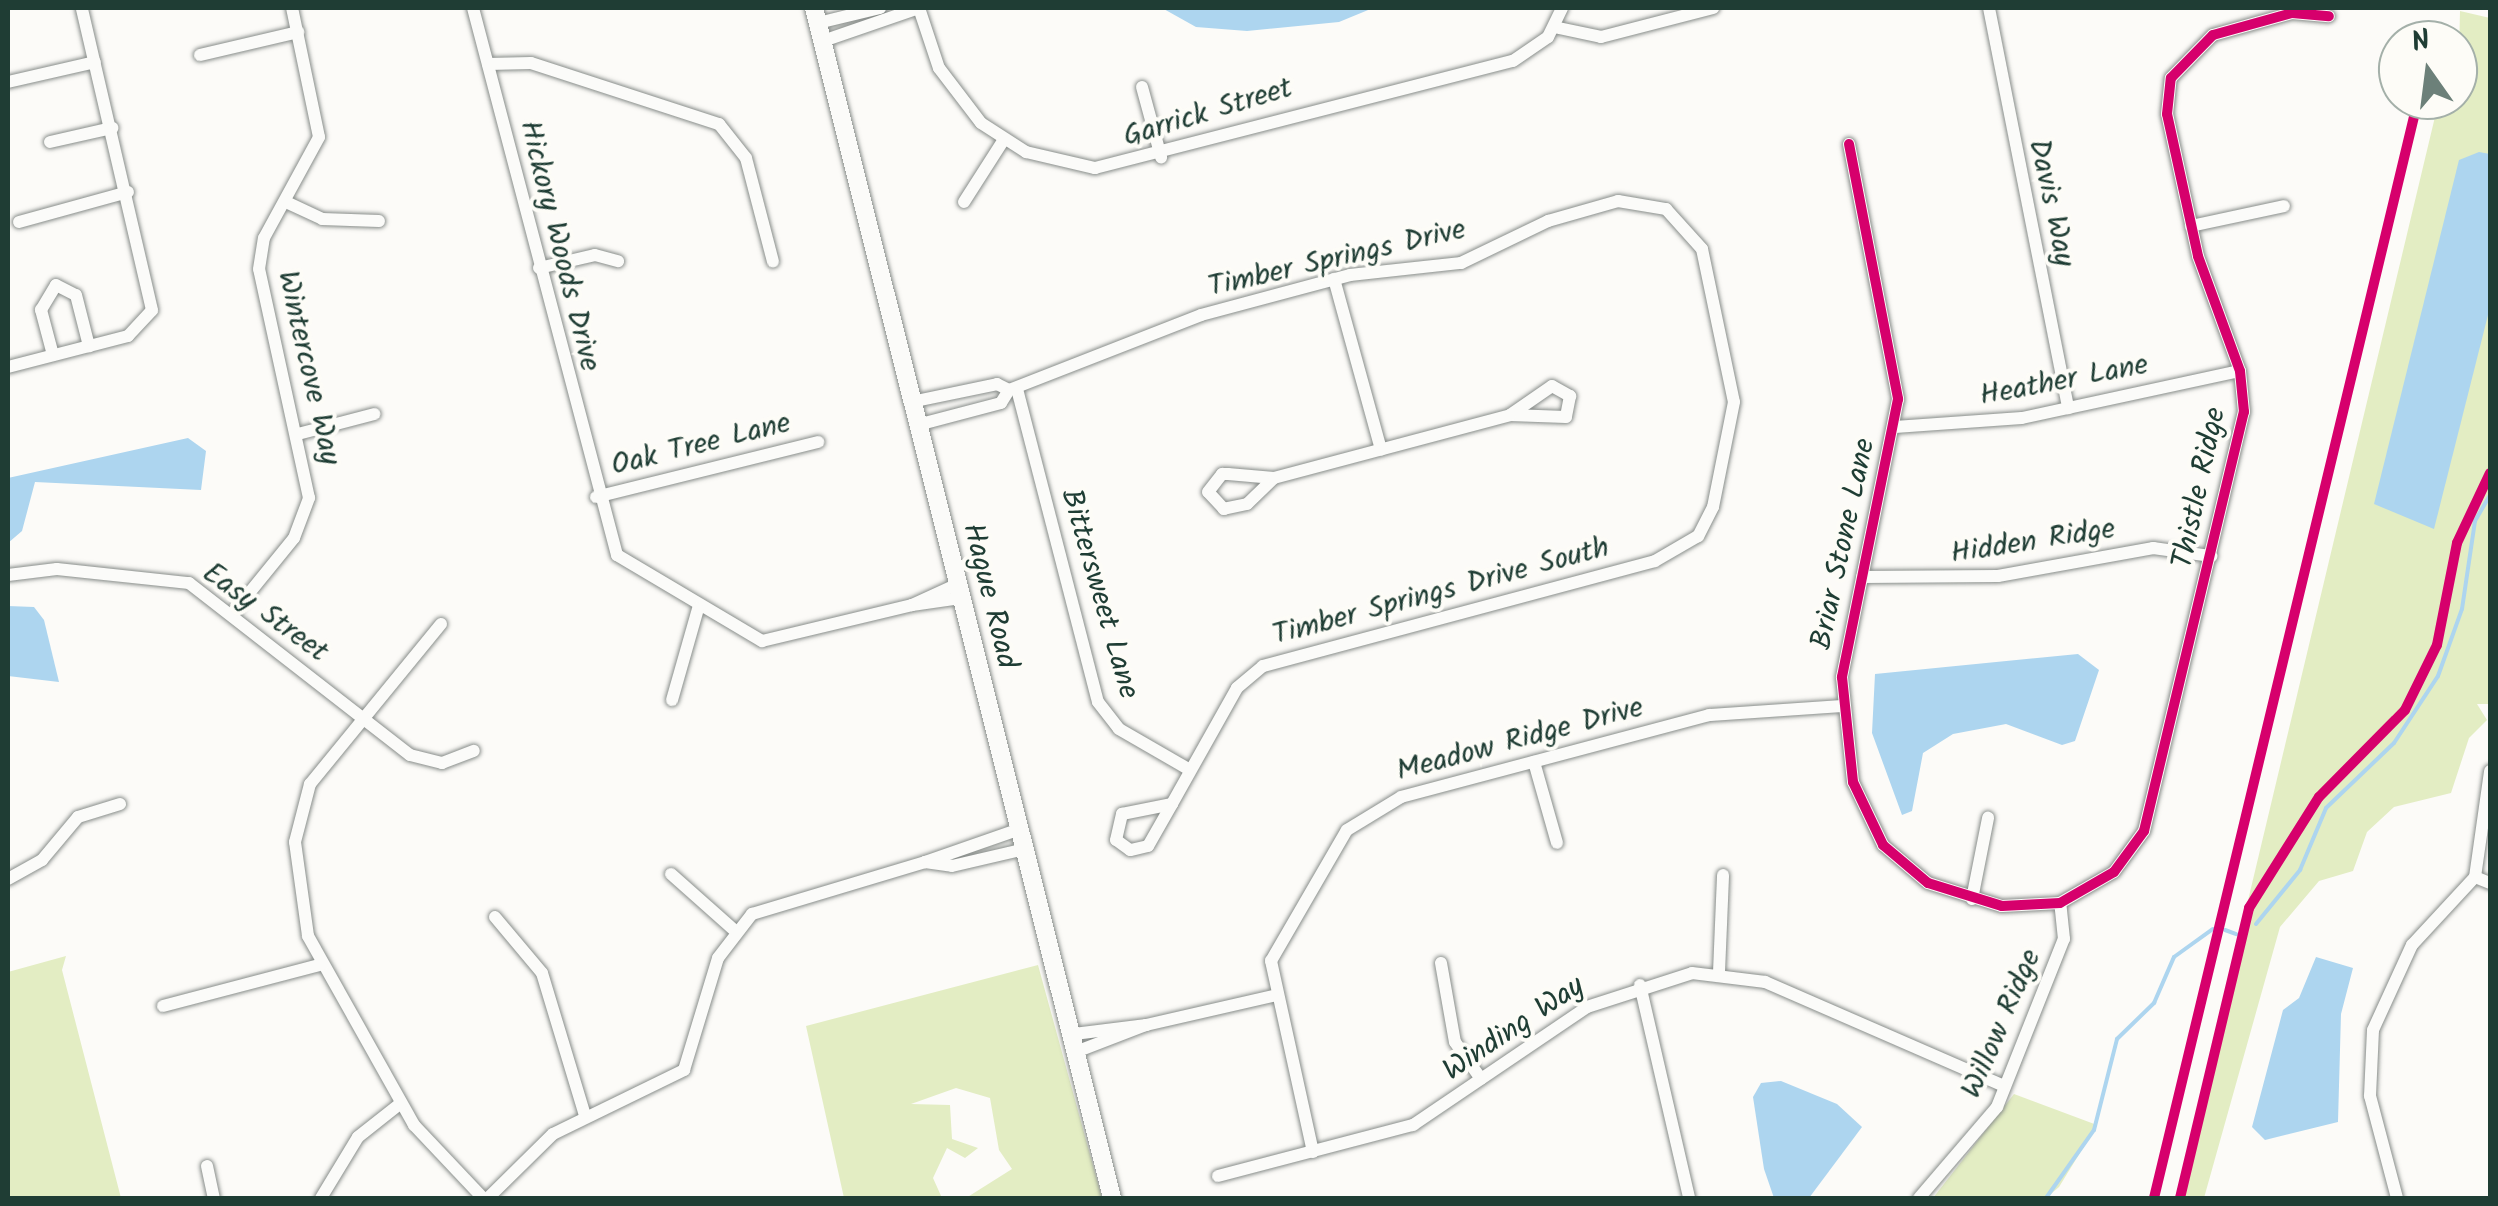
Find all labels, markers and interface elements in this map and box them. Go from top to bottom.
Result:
text: N [2407,18,2435,66]
north arrow [2378,20,2478,120]
street label: Garrick Street [1119,70,1297,156]
street label: Hickory Woods Drive [510,117,608,375]
street label: Davis Way [2020,136,2082,270]
street label: Timber Springs Drive [1205,212,1469,306]
street label: Wintercove Way [268,267,348,469]
street label: Heather Lane [1977,347,2151,415]
street label: Thistle Ridge [2165,404,2235,572]
street label: Oak Tree Lane [608,405,794,485]
street label: Briar Stone Lane [1804,435,1884,653]
street label: Bittersweet Lane [1052,485,1146,703]
street label: Hidden Ridge [1948,511,2118,573]
street label: Hague Road [954,520,1024,672]
street label: Timber Springs Drive South [1269,530,1613,654]
street label: Easy Street [195,555,335,671]
street label: Meadow Ridge Drive [1393,690,1647,790]
street label: Willow Ridge [1954,944,2050,1104]
street label: Winding Way [1437,969,1591,1089]

